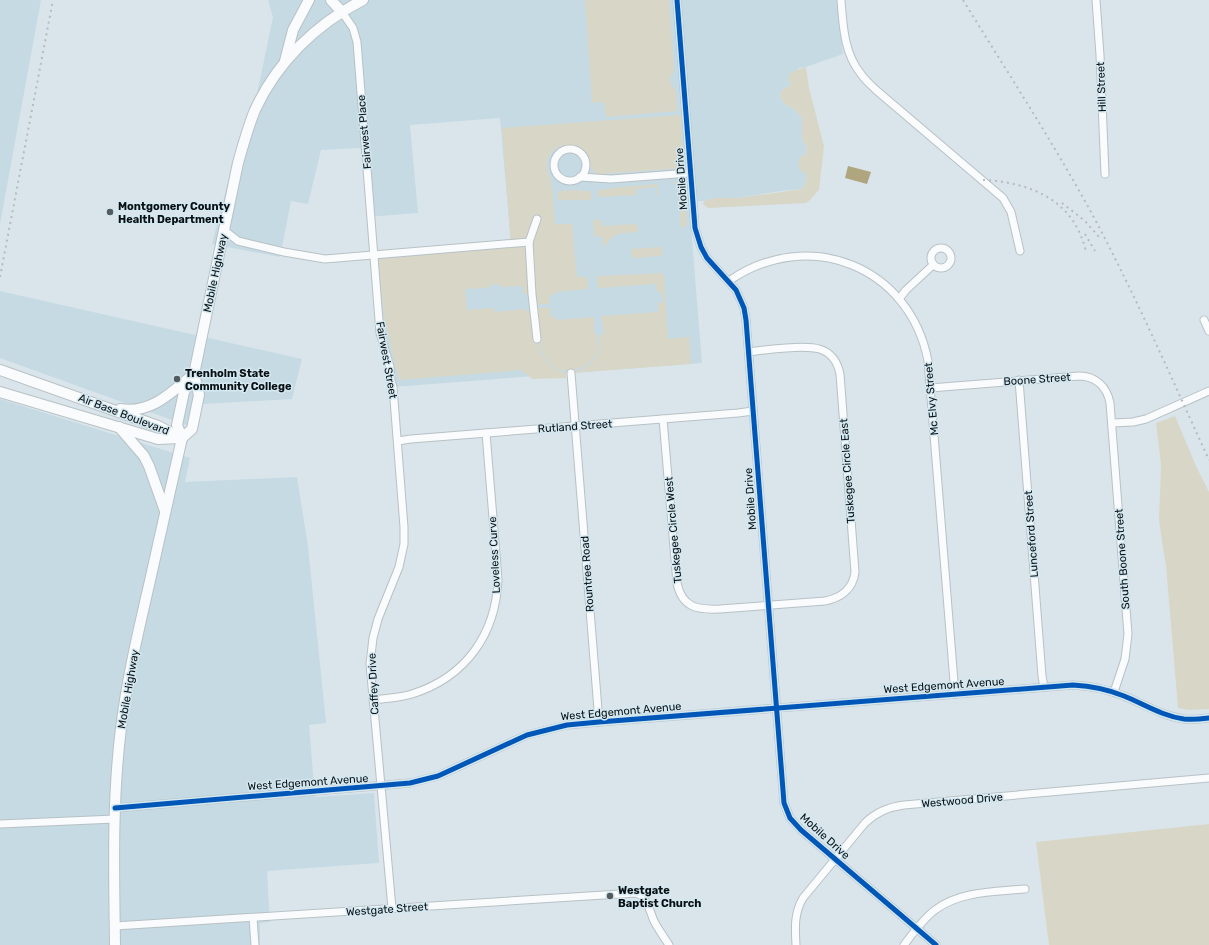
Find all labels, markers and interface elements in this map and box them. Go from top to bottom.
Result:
street label: Hill Street [1094,61,1109,112]
street label: Fairwest Place [355,94,374,170]
street label: Mobile Drive [673,147,690,210]
place label: Montgomery County Health Department [118,200,231,226]
marker: Montgomery County Health Department [105,207,115,217]
street label: Mobile Highway [201,233,230,314]
street label: Fairwest Street [373,320,400,400]
street label: Mc Elvy Street [922,361,941,436]
place label: Trenholm State Community College [185,367,292,393]
street label: Boone Street [1003,371,1072,388]
marker: Trenholm State Community College [172,374,182,384]
street label: Air Base Boulevard [77,391,171,438]
street label: Rutland Street [537,417,613,436]
street label: Tuskegee Circle East [837,417,858,524]
street label: Mobile Drive [742,467,759,530]
street label: Tuskegee Circle West [662,475,685,584]
street label: Lunceford Street [1022,489,1041,578]
street label: South Boone Street [1112,508,1132,610]
street label: Loveless Curve [486,516,503,594]
street label: Rountree Road [578,536,597,612]
street label: Mobile Highway [115,648,142,730]
street label: Caffey Drive [365,653,382,715]
street label: West Edgemont Avenue [883,675,1005,696]
street label: West Edgemont Avenue [560,700,682,723]
street label: West Edgemont Avenue [247,772,369,793]
street label: Westwood Drive [921,790,1003,811]
street label: Mobile Drive [797,811,852,862]
place label: Westgate Baptist Church [618,884,701,910]
marker: Westgate Baptist Church [605,891,615,901]
street label: Westgate Street [346,900,429,919]

